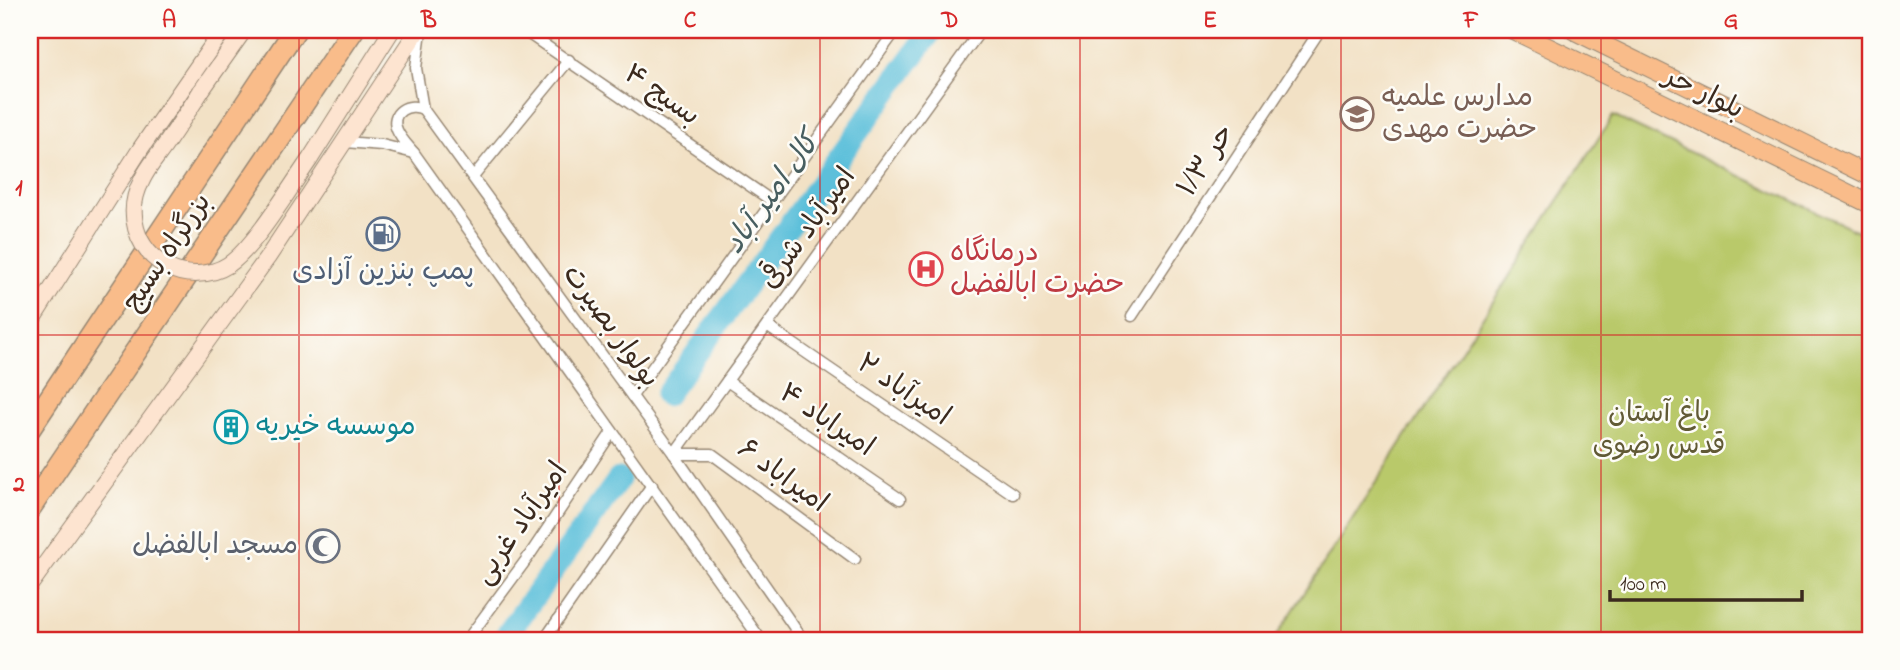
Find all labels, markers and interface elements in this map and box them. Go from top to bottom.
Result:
text: A [162,5,176,38]
text: B [420,5,437,38]
text: C [684,5,697,38]
text: D [941,5,958,38]
text: E [1203,5,1217,38]
text: F [1463,5,1479,38]
text: G [1724,5,1738,38]
street label: بسیج ۴ [614,55,708,137]
street label: بلوار حر [1654,56,1750,131]
place label: مدارس علمیه حضرت مهدی [1382,78,1537,151]
school or university icon: مدارس علمیه حضرت مهدی [1338,95,1376,133]
street label: حر ۱/۳ [1168,116,1246,206]
water label: کال امیر آباد [714,120,835,264]
street label: امیرآباد شرقی [751,160,867,298]
text: 1 [15,173,23,206]
street label: بزرگراه بسیج [113,185,223,321]
fuel station icon: پمپ بنزین آزادی [364,215,402,253]
place label: درمانگاه حضرت ابالفضل [950,233,1124,306]
hospital icon: درمانگاه حضرت ابالفضل [907,250,945,288]
place label: پمپ بنزین آزادی [292,252,474,293]
street label: بولوار بصیرت [551,257,669,397]
street label: امیرآباد ۲ [848,344,958,438]
street label: امیراباد ۴ [770,374,882,468]
park label: باغ آستان قدس رضوی [1593,394,1725,467]
place label: موسسه خیریه [256,407,416,448]
building icon: موسسه خیریه [212,408,250,446]
street label: امیراباد ۶ [728,430,836,524]
street label: امیرآباد غربی [465,454,579,594]
text: 2 [12,469,25,502]
place label: مسجد ابالفضل [132,526,298,567]
mosque icon: مسجد ابالفضل [304,527,342,565]
scale bar [1610,558,1802,602]
text: 100 m [1620,570,1666,600]

